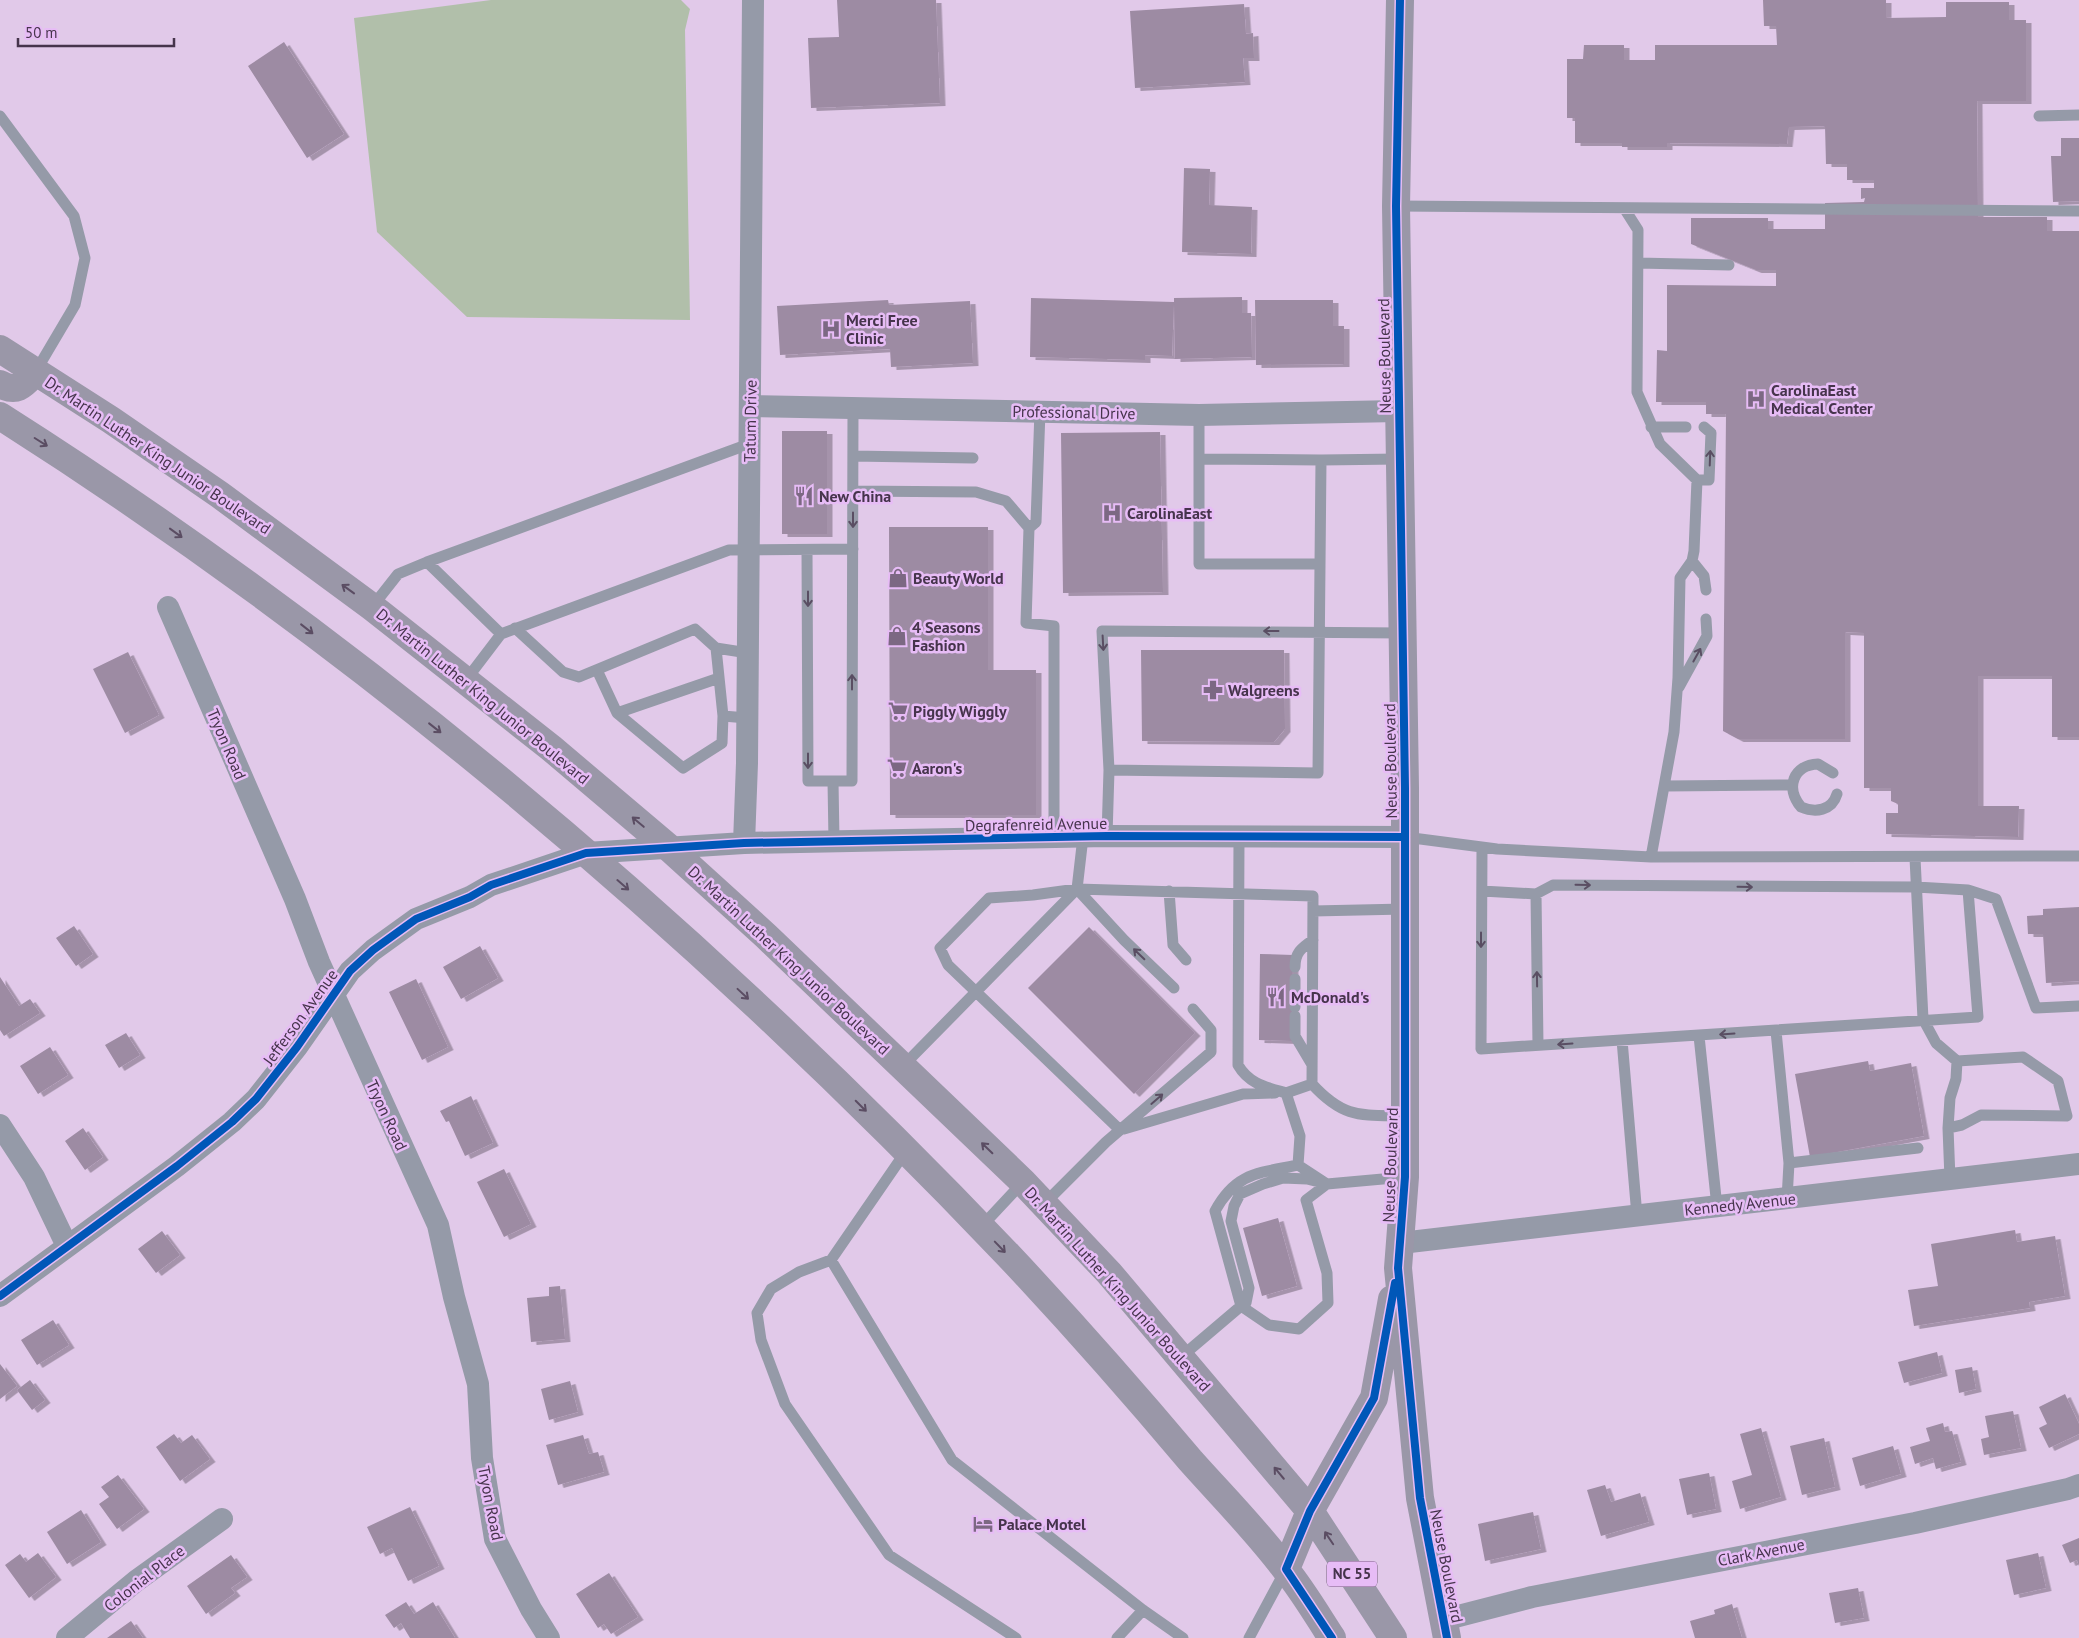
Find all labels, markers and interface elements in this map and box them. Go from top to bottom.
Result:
scale bar [18,15,174,47]
text: 50 m [25,23,58,42]
street label: Neuse Boulevard [1373,298,1395,414]
place label: Merci Free Clinic [846,310,918,348]
hospital icon: Merci Free Clinic [820,318,842,340]
street label: Dr. Martin Luther King Junior Boulevard [41,372,275,538]
street label: Tatum Drive [739,380,761,462]
place label: CarolinaEast Medical Center [1771,380,1873,418]
hospital icon: CarolinaEast Medical Center [1745,388,1767,410]
street label: Professional Drive [1012,401,1136,423]
one-way arrow [34,437,48,447]
one-way arrow [1705,450,1714,466]
restaurant icon: New China [793,485,815,507]
place label: New China [819,486,891,506]
hospital icon: CarolinaEast [1101,502,1123,524]
place label: CarolinaEast [1127,503,1213,523]
one-way arrow [848,512,858,528]
one-way arrow [168,528,182,538]
shop icon: Beauty World [887,567,909,589]
place label: Beauty World [913,568,1004,588]
one-way arrow [341,584,355,594]
one-way arrow [803,591,812,607]
street label: Dr. Martin Luther King Junior Boulevard [372,604,594,788]
place label: 4 Seasons Fashion [912,617,981,655]
one-way arrow [300,623,313,634]
shop icon: 4 Seasons Fashion [886,625,908,647]
one-way arrow [1263,626,1280,636]
one-way arrow [1099,634,1108,650]
one-way arrow [1692,648,1702,663]
one-way arrow [847,675,857,691]
pharmacy icon: Walgreens [1202,679,1224,701]
place label: Walgreens [1228,680,1300,700]
supermarket icon: Piggly Wiggly [887,700,909,722]
place label: Piggly Wiggly [913,701,1007,721]
street label: Neuse Boulevard [1379,703,1401,819]
street label: Tryon Road [203,705,251,783]
one-way arrow [428,723,441,734]
one-way arrow [803,753,813,769]
supermarket icon: Aaron's [886,757,908,779]
place label: Aaron's [912,758,962,778]
street label: Degrafenreid Avenue [965,813,1107,835]
one-way arrow [632,816,645,828]
street label: Dr. Martin Luther King Junior Boulevard [684,861,894,1059]
one-way arrow [616,880,629,891]
one-way arrow [1574,880,1590,890]
one-way arrow [1736,882,1753,892]
one-way arrow [1476,931,1486,947]
one-way arrow [1133,949,1145,961]
street label: Jefferson Avenue [258,965,342,1070]
one-way arrow [1533,971,1542,987]
restaurant icon: McDonald's [1265,986,1287,1008]
place label: McDonald's [1291,987,1370,1007]
one-way arrow [737,988,750,1000]
one-way arrow [1720,1029,1736,1038]
one-way arrow [1557,1039,1573,1048]
street label: Tryon Road [362,1077,412,1153]
one-way arrow [1150,1093,1163,1104]
one-way arrow [855,1099,867,1111]
street label: Neuse Boulevard [1378,1107,1402,1223]
one-way arrow [981,1142,994,1154]
street label: Dr. Martin Luther King Junior Boulevard [1021,1183,1215,1395]
street label: Kennedy Avenue [1683,1188,1797,1220]
one-way arrow [994,1240,1006,1253]
street label: Tryon Road [474,1464,508,1542]
one-way arrow [1273,1467,1285,1480]
street label: Neuse Boulevard [1426,1507,1468,1625]
hotel icon: Palace Motel [972,1513,994,1535]
place label: Palace Motel [998,1514,1086,1534]
one-way arrow [1323,1531,1334,1545]
street label: Clark Avenue [1716,1534,1806,1570]
street label: Colonial Place [100,1540,188,1616]
road number: NC 55 [1327,1562,1377,1586]

